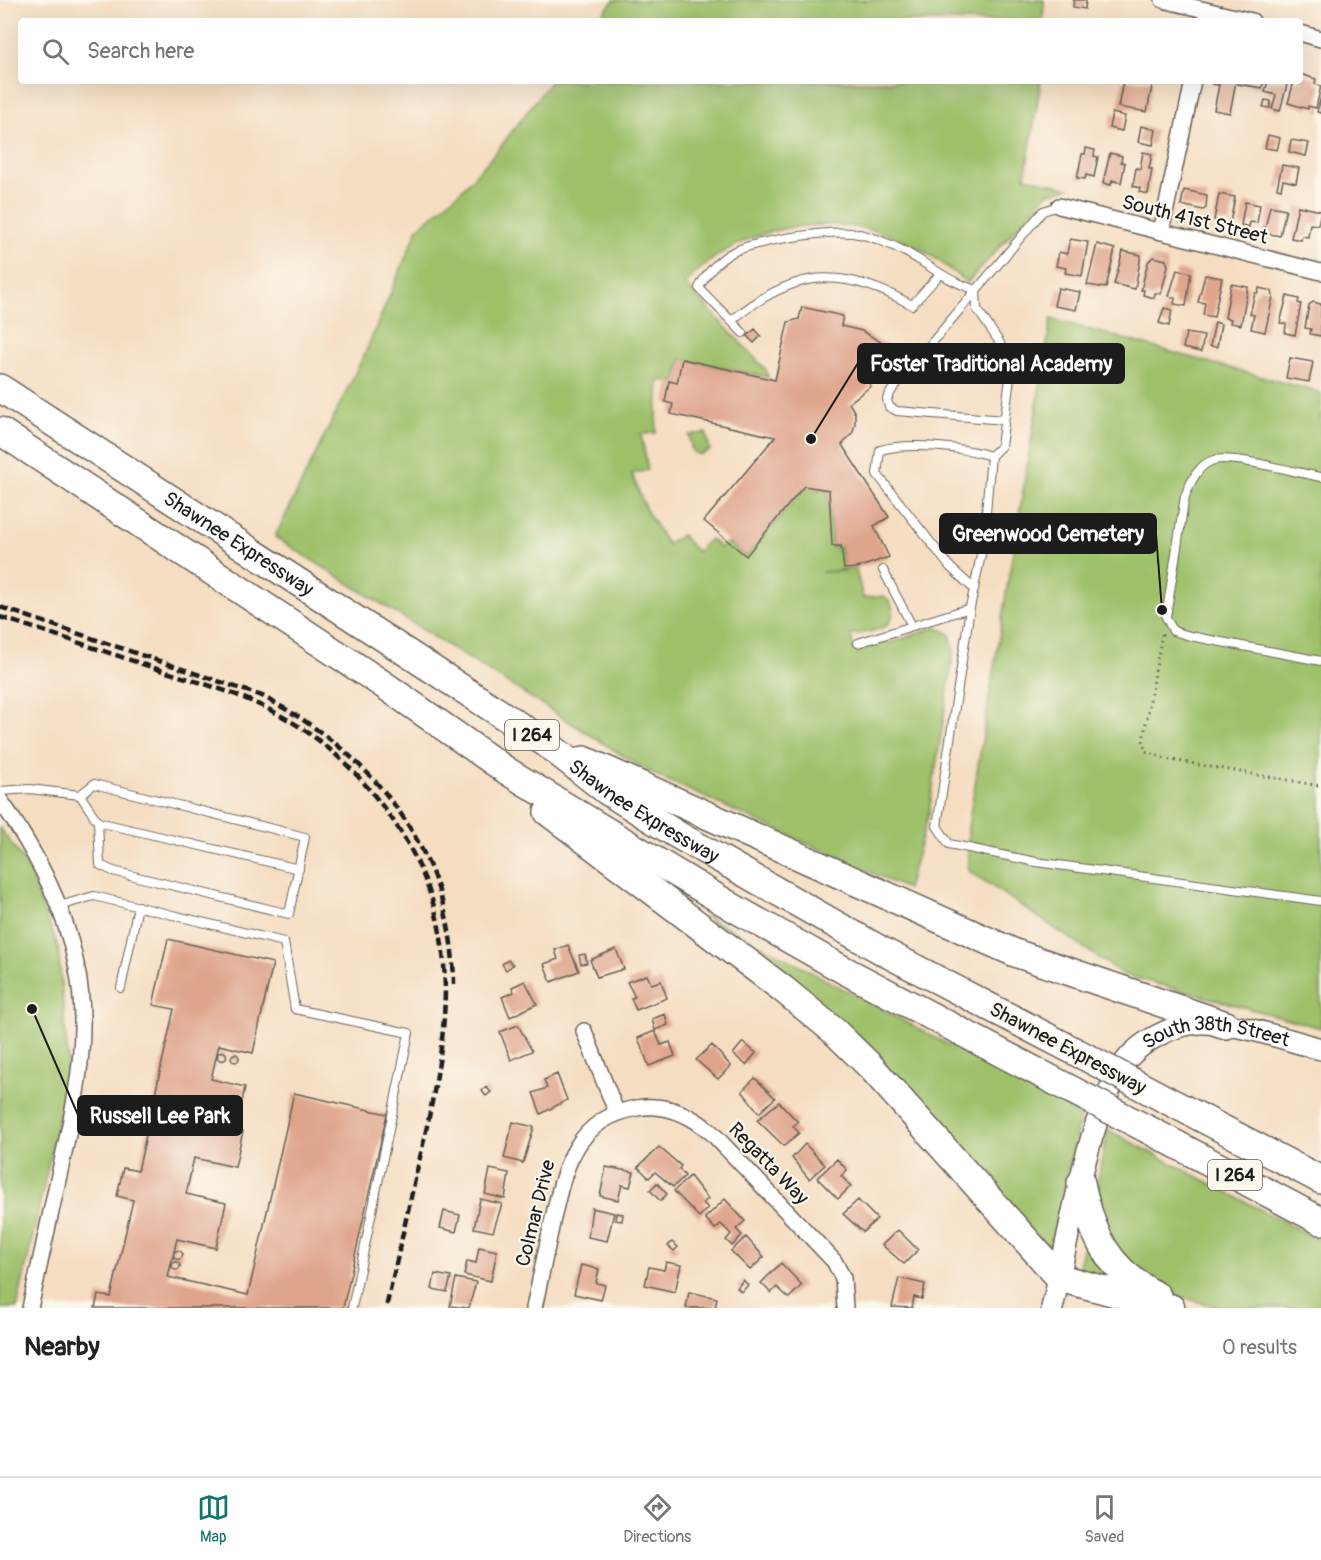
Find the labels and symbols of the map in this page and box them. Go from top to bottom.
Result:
street label: South 41st Street [1119,189,1271,250]
callout: Foster Traditional Academy [858,344,1124,383]
text: Foster Traditional Academy [870,351,1112,378]
street label: Shawnee Expressway [159,486,319,602]
callout: Greenwood Cemetery [940,514,1156,553]
text: Greenwood Cemetery [952,521,1144,548]
road number: I 264 [505,720,559,750]
street label: Shawnee Expressway [564,754,724,869]
street label: Shawnee Expressway [985,997,1151,1101]
street label: South 38th Street [1137,1011,1293,1055]
callout: Russell Lee Park [78,1096,242,1135]
text: Russell Lee Park [90,1103,230,1130]
street label: Regatta Way [723,1117,814,1210]
street label: Colmar Drive [510,1157,561,1269]
road number: I 264 [1208,1160,1262,1190]

